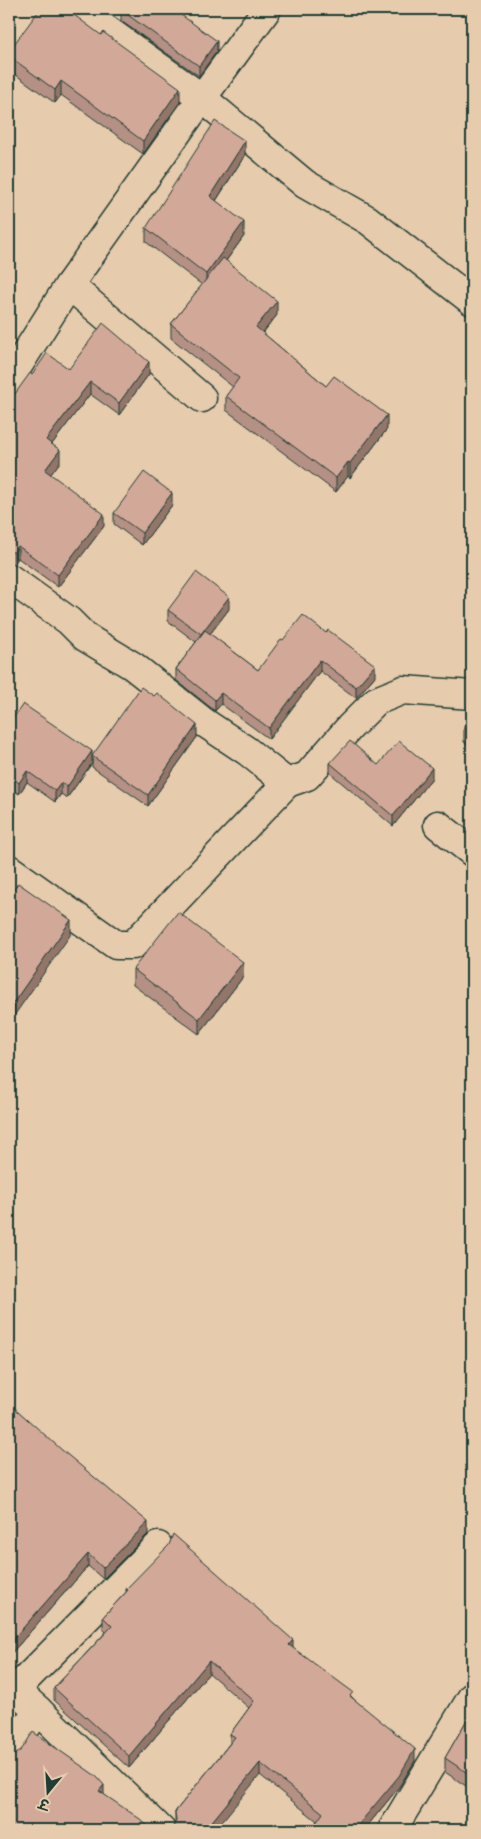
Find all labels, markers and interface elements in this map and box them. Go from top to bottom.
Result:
north arrow [22,1766,72,1816]
text: उ [35,1794,53,1814]

